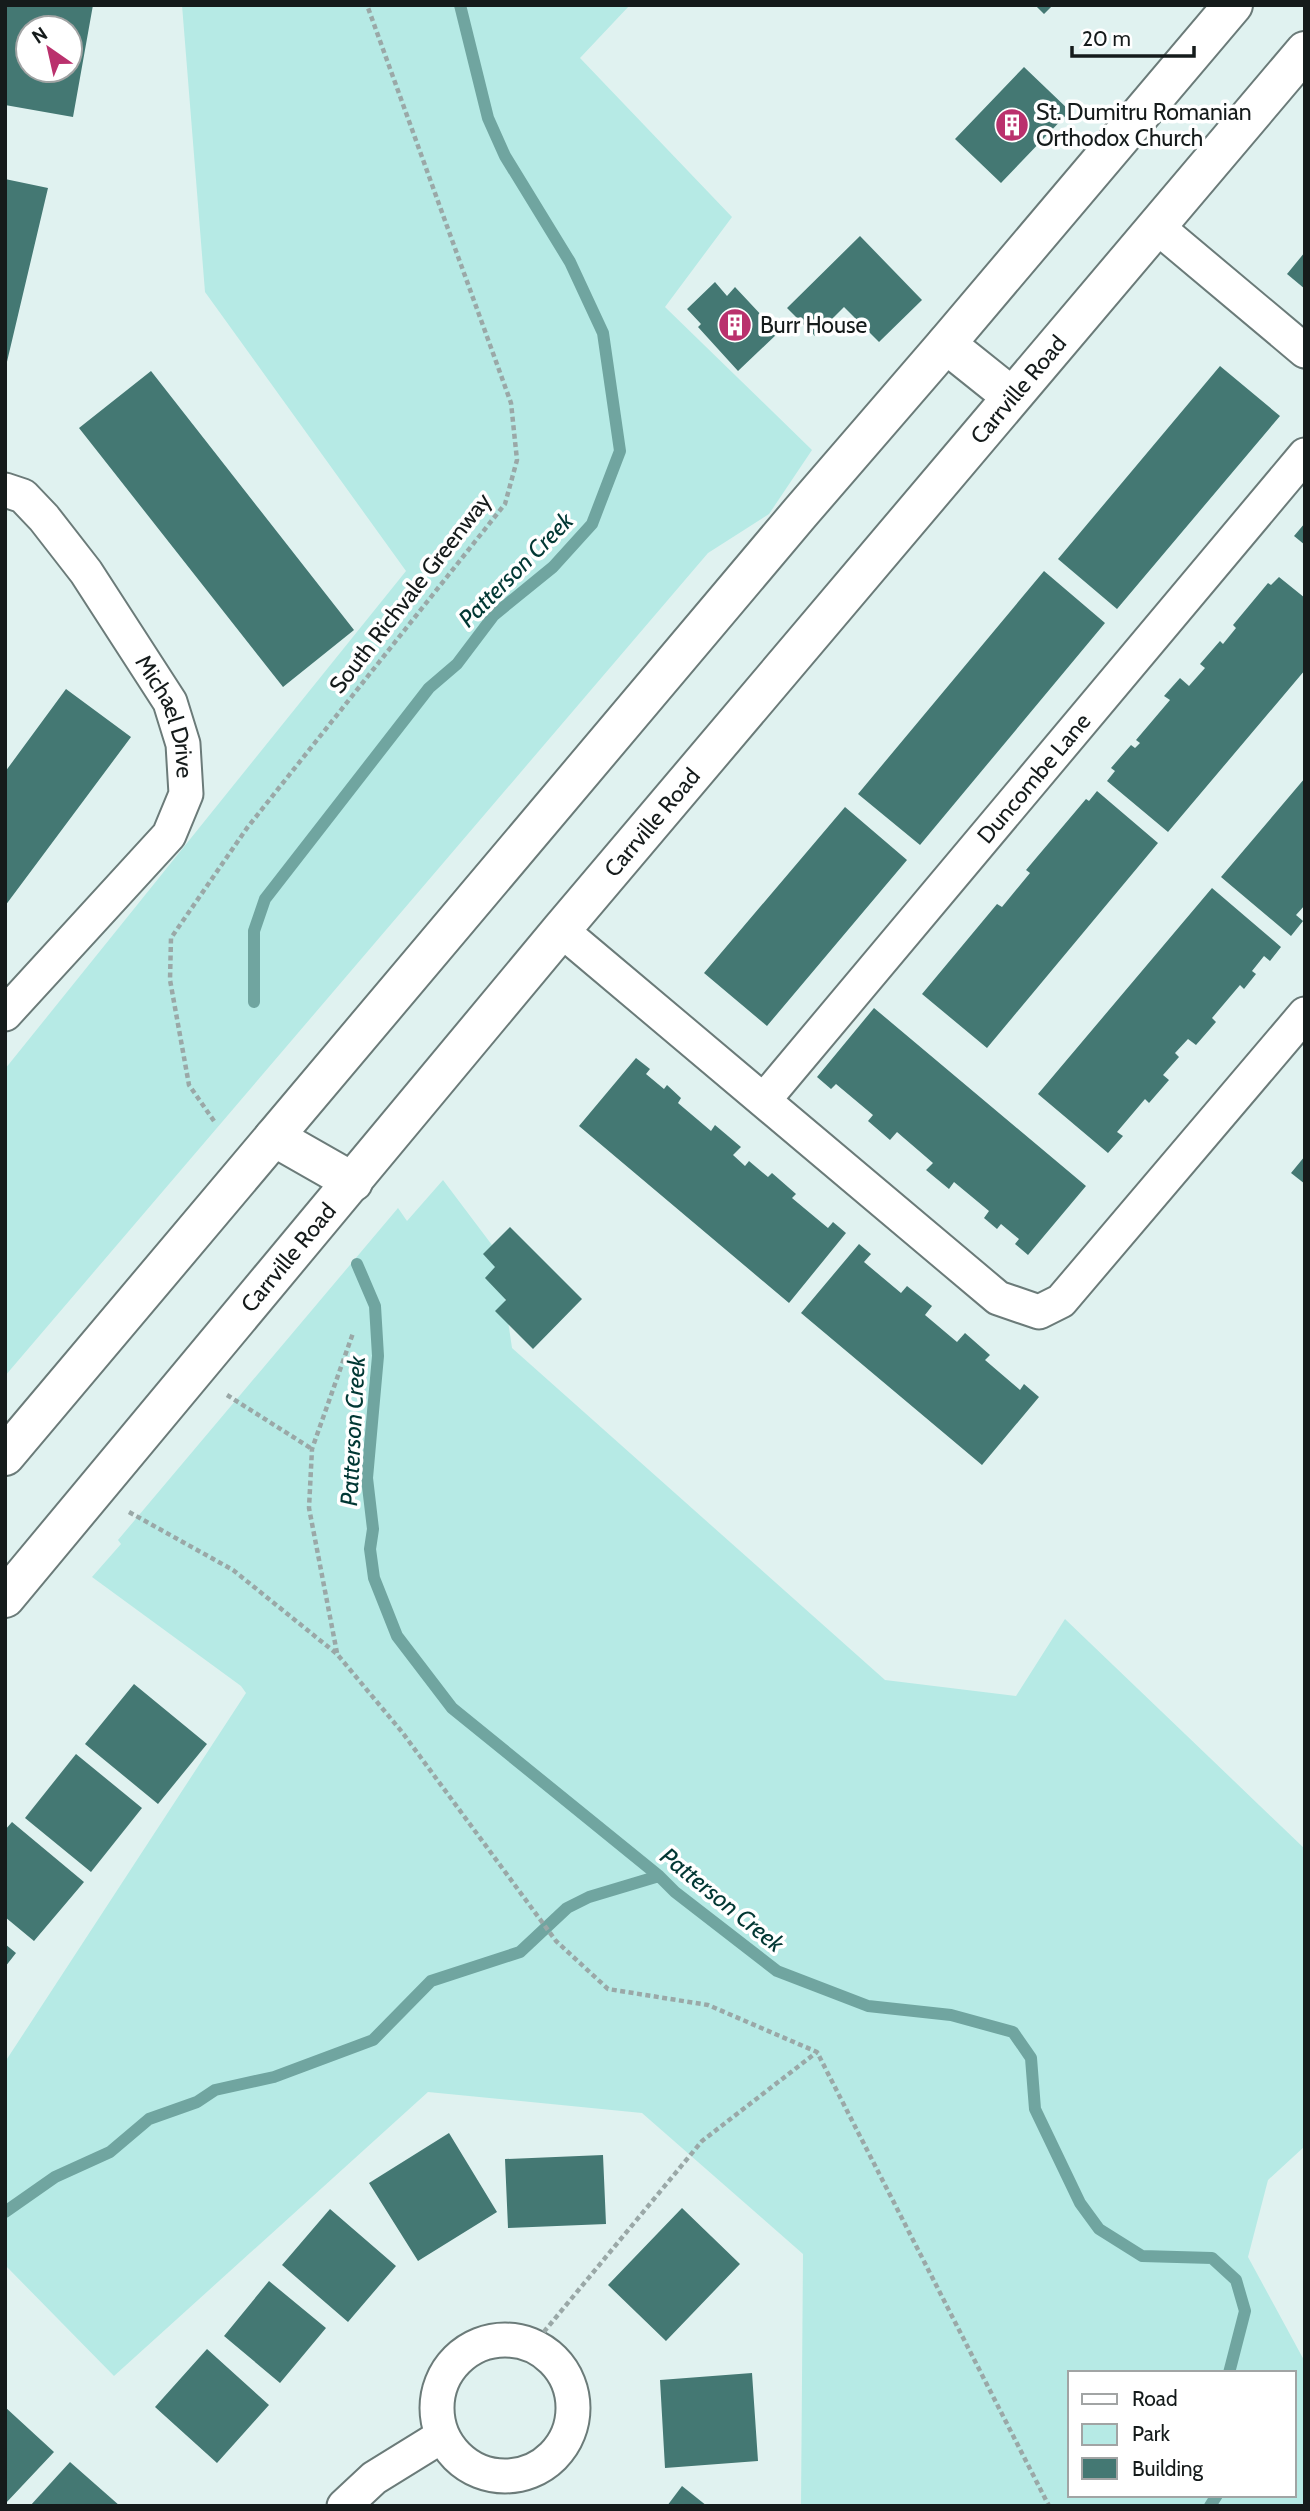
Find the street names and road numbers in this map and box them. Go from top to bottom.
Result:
street label: Carrville Road [964,330,1072,450]
street label: South Richvale Greenway [323,487,497,699]
street label: Michael Drive [129,650,199,779]
street label: Duncombe Lane [971,707,1097,849]
street label: Carrville Road [598,762,706,883]
street label: Carrville Road [235,1197,342,1318]

